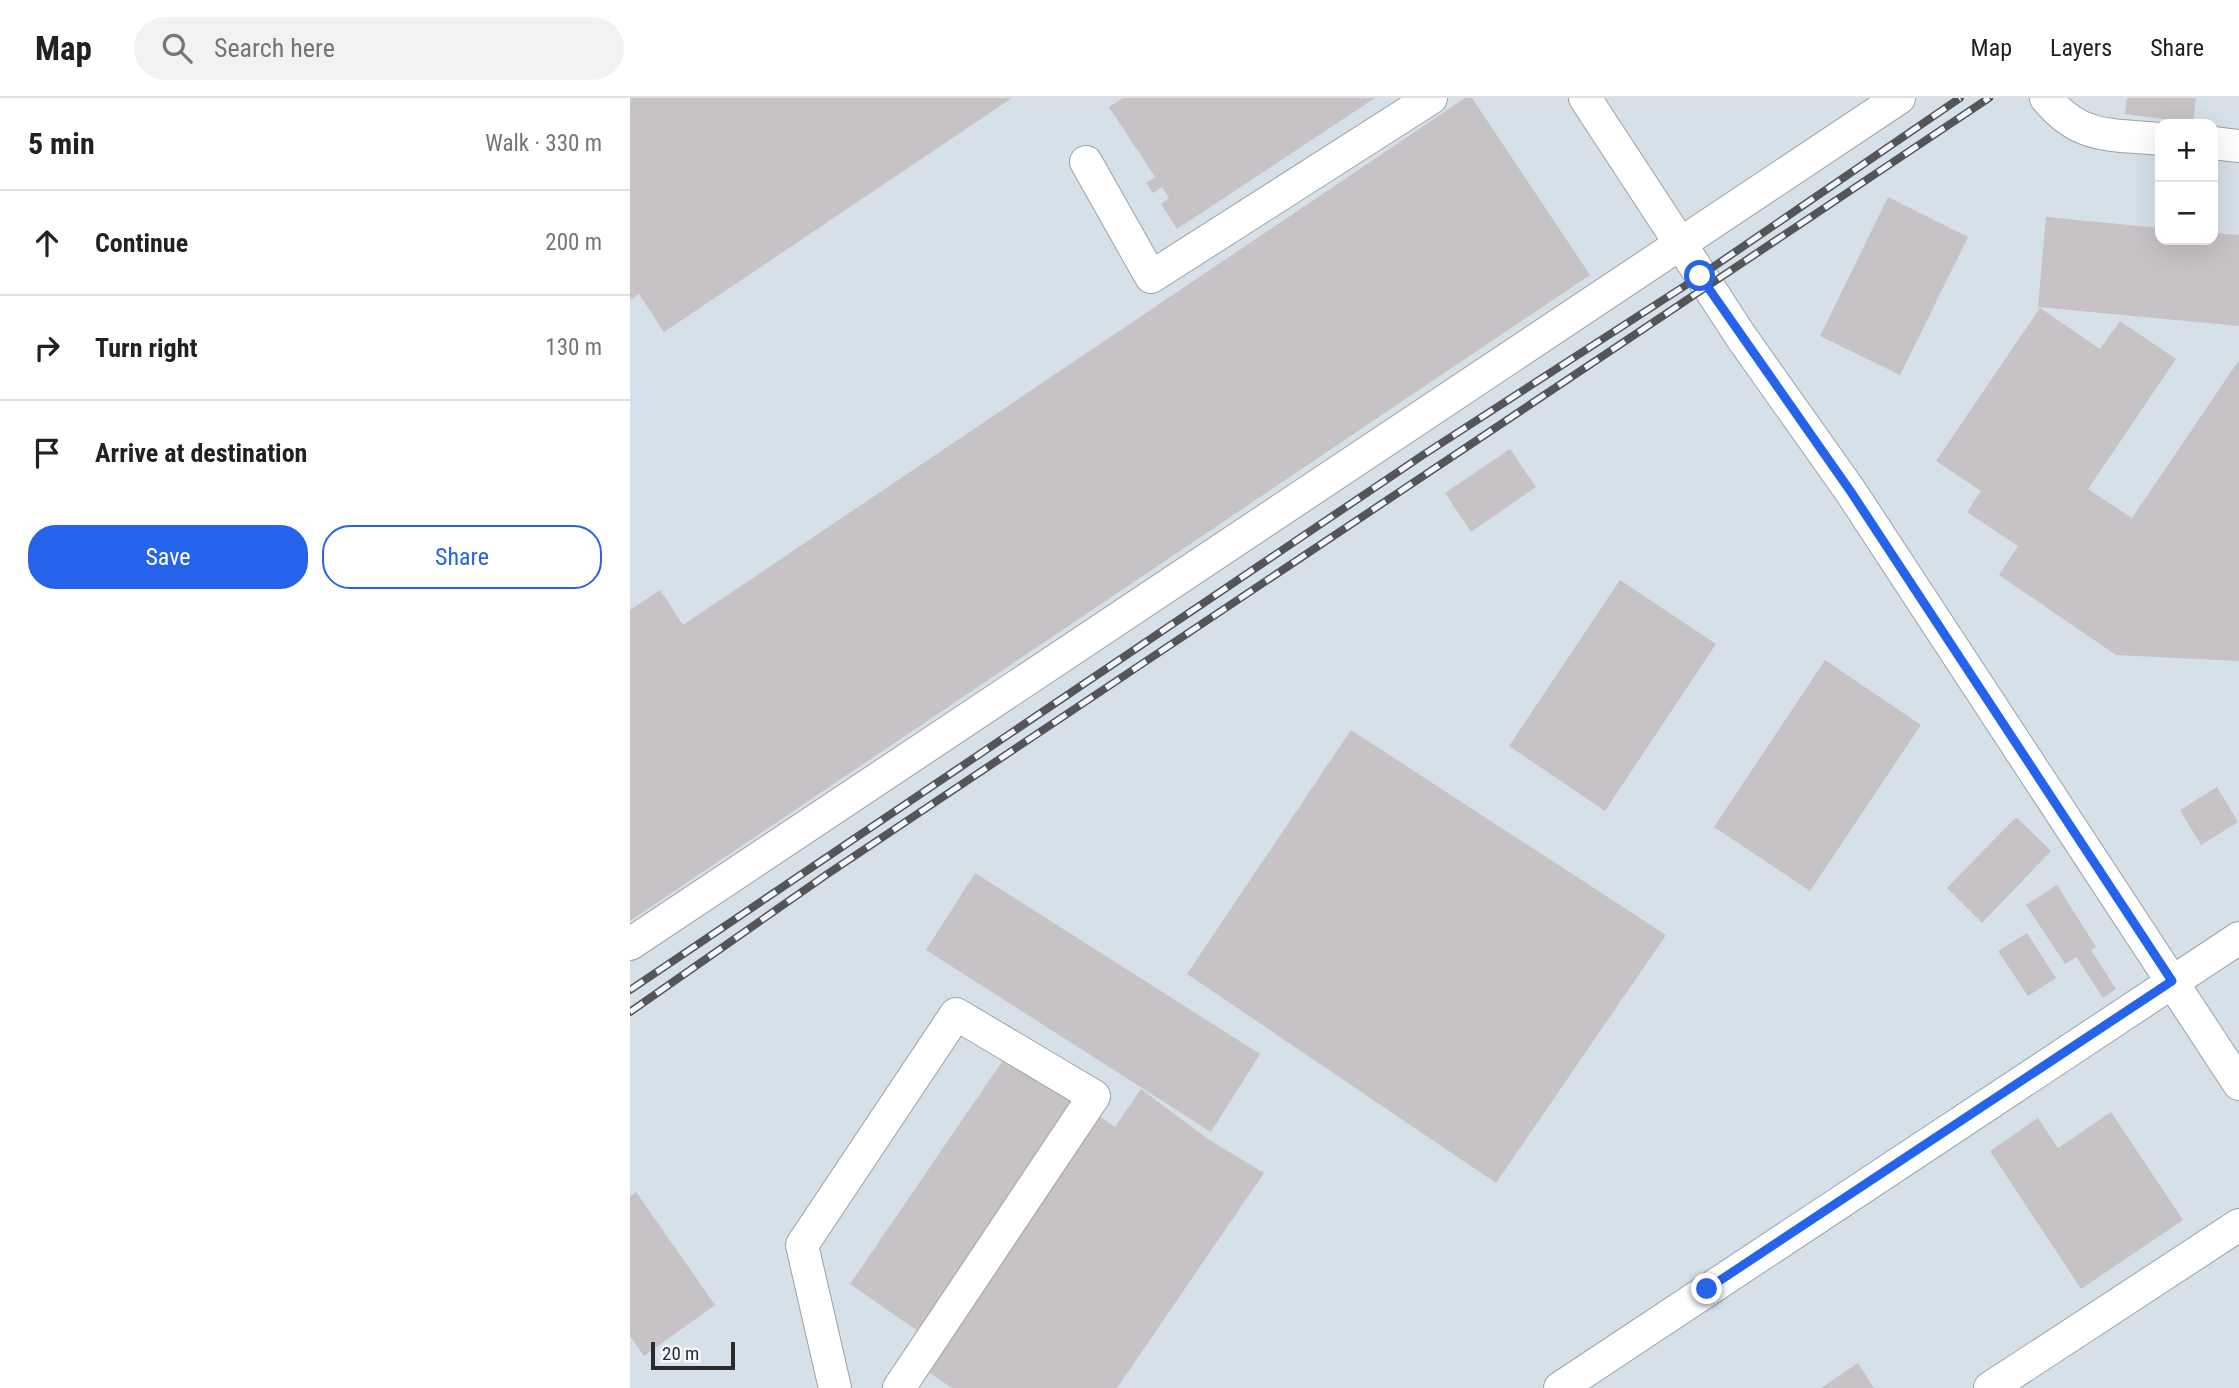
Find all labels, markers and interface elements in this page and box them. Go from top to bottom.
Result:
search box [134,17,624,80]
text: Map [35,29,92,68]
icon: search [158,29,196,67]
text: Search here [214,33,335,63]
text: Map [1971,34,2012,62]
text: Layers [2050,34,2112,62]
text: Share [2150,34,2204,62]
map controls [2155,119,2218,245]
button: + [2155,119,2218,182]
text: 5 min [28,126,95,161]
text: Walk · 330 m [485,130,602,157]
button: − [2155,182,2218,245]
icon: ahead [28,224,66,262]
text: Continue [95,228,188,258]
text: 200 m [545,229,602,256]
route start [1684,260,1715,291]
icon: right [28,329,66,367]
text: Turn right [95,333,197,363]
text: 130 m [545,334,602,361]
icon: arrive [28,434,66,472]
text: Arrive at destination [95,438,307,468]
button: Save [28,525,308,589]
button: Share [322,525,602,589]
route end [1691,1273,1722,1304]
scale bar [651,1339,735,1371]
text: 20 m [662,1342,699,1365]

